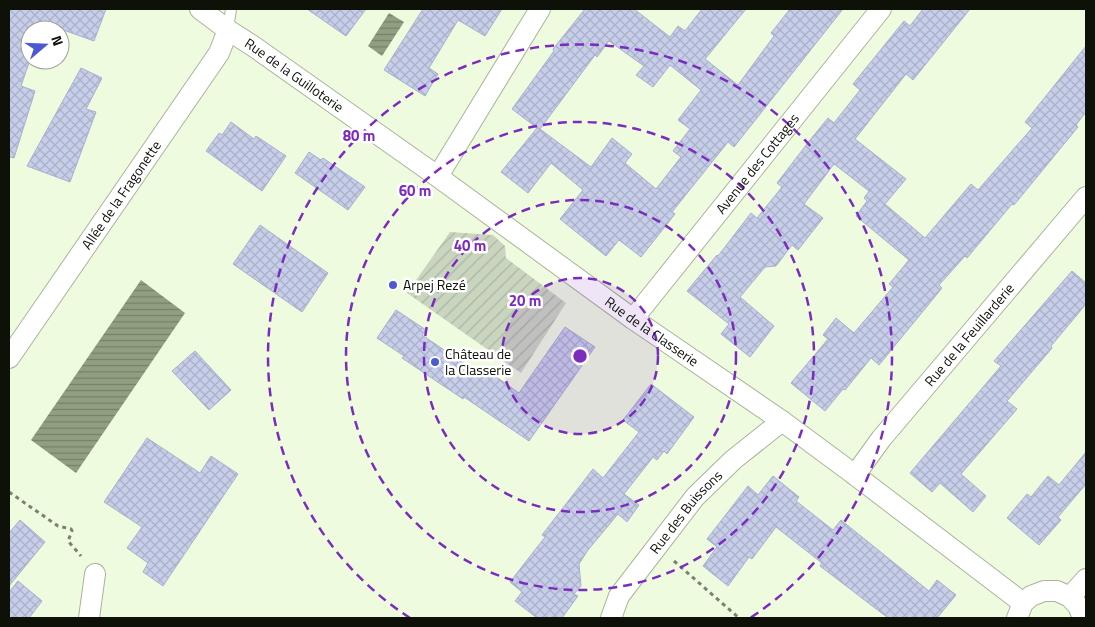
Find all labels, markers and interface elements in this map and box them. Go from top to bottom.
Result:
north arrow [20,20,70,70]
street label: Rue de la Guilloterie [241,32,348,117]
text: N [46,33,69,49]
street label: Avenue des Cottages [710,109,804,218]
text: 80 m [343,124,375,147]
street label: Allée de la Fragonette [76,136,166,253]
text: 60 m [399,179,431,202]
text: 40 m [454,234,486,257]
place label: Arpej Rezé [403,274,466,295]
street label: Rue de la Feuillarderie [919,278,1019,391]
marker: Arpej Rezé [387,279,399,291]
text: 20 m [509,289,541,312]
street label: Rue de la Classerie [601,291,703,371]
place label: Château de la Classerie [445,343,511,380]
centre of rings [571,347,589,365]
marker: Château de la Classerie [429,356,441,368]
street label: Rue des Buissons [644,465,727,558]

